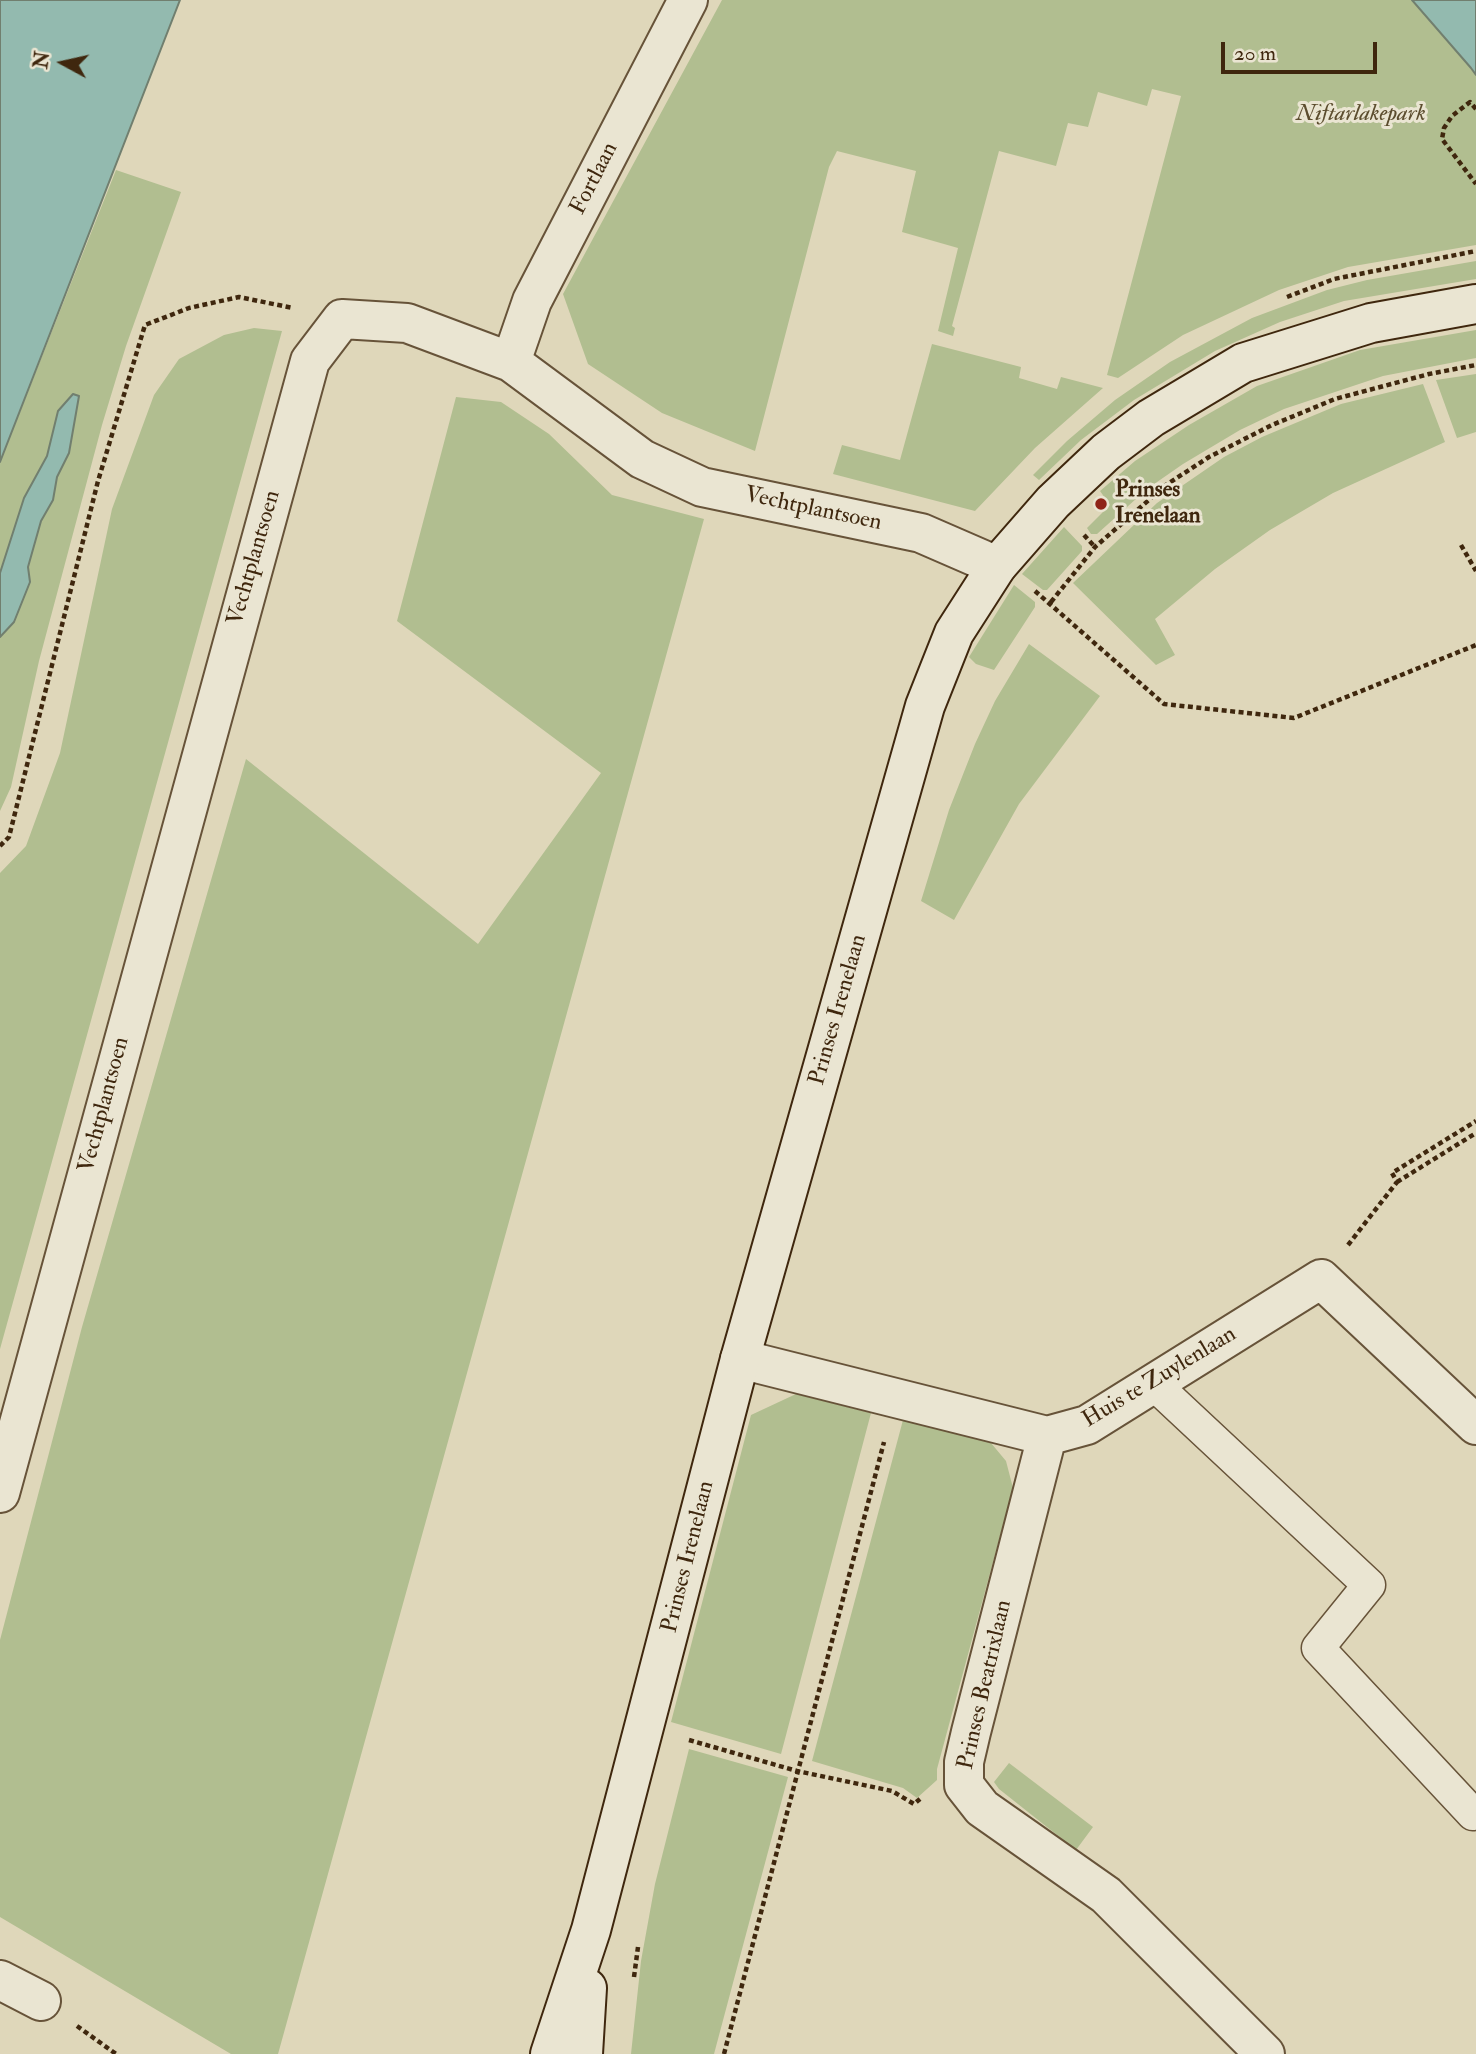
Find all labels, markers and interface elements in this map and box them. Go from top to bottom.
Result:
north arrow [28,28,98,98]
scale bar [1224,28,1380,72]
text: 20 m [1234,40,1276,67]
text: N [29,50,55,70]
park label: Niftarlakepark [1296,101,1426,129]
street label: Fortlaan [565,138,625,220]
place label: Prinses Irenelaan [1115,477,1201,531]
street label: Vechtplantsoen [742,482,884,538]
street label: Vechtplantsoen [223,487,287,629]
marker: Prinses Irenelaan [1093,496,1109,512]
street label: Prinses Irenelaan [804,931,874,1089]
street label: Vechtplantsoen [74,1034,136,1176]
street label: Huis te Zuylenlaan [1078,1321,1242,1435]
street label: Prinses Irenelaan [657,1478,721,1636]
street label: Prinses Beatrixlaan [953,1598,1019,1772]

